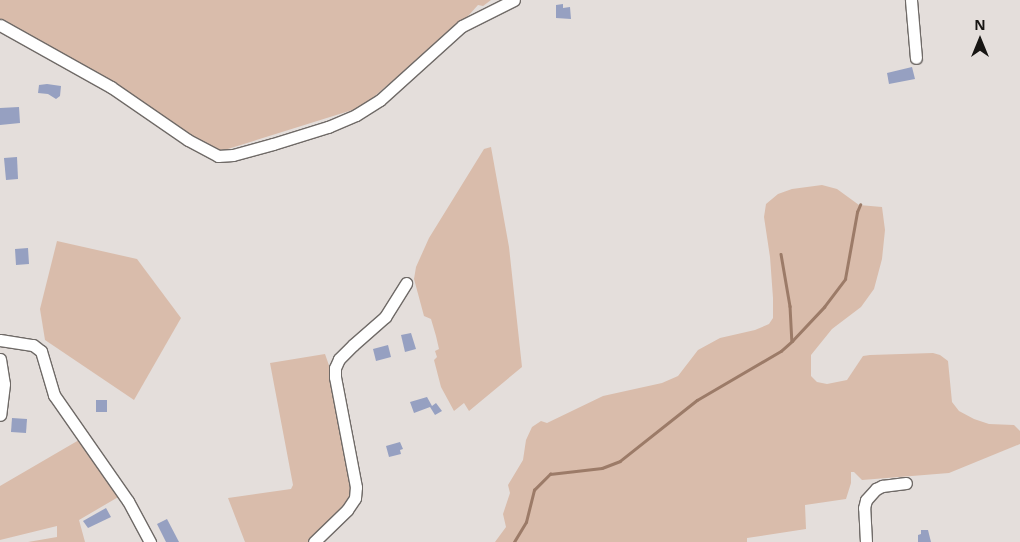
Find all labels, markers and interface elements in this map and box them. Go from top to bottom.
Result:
north arrow [955,15,1005,65]
text: N [974,15,986,34]

